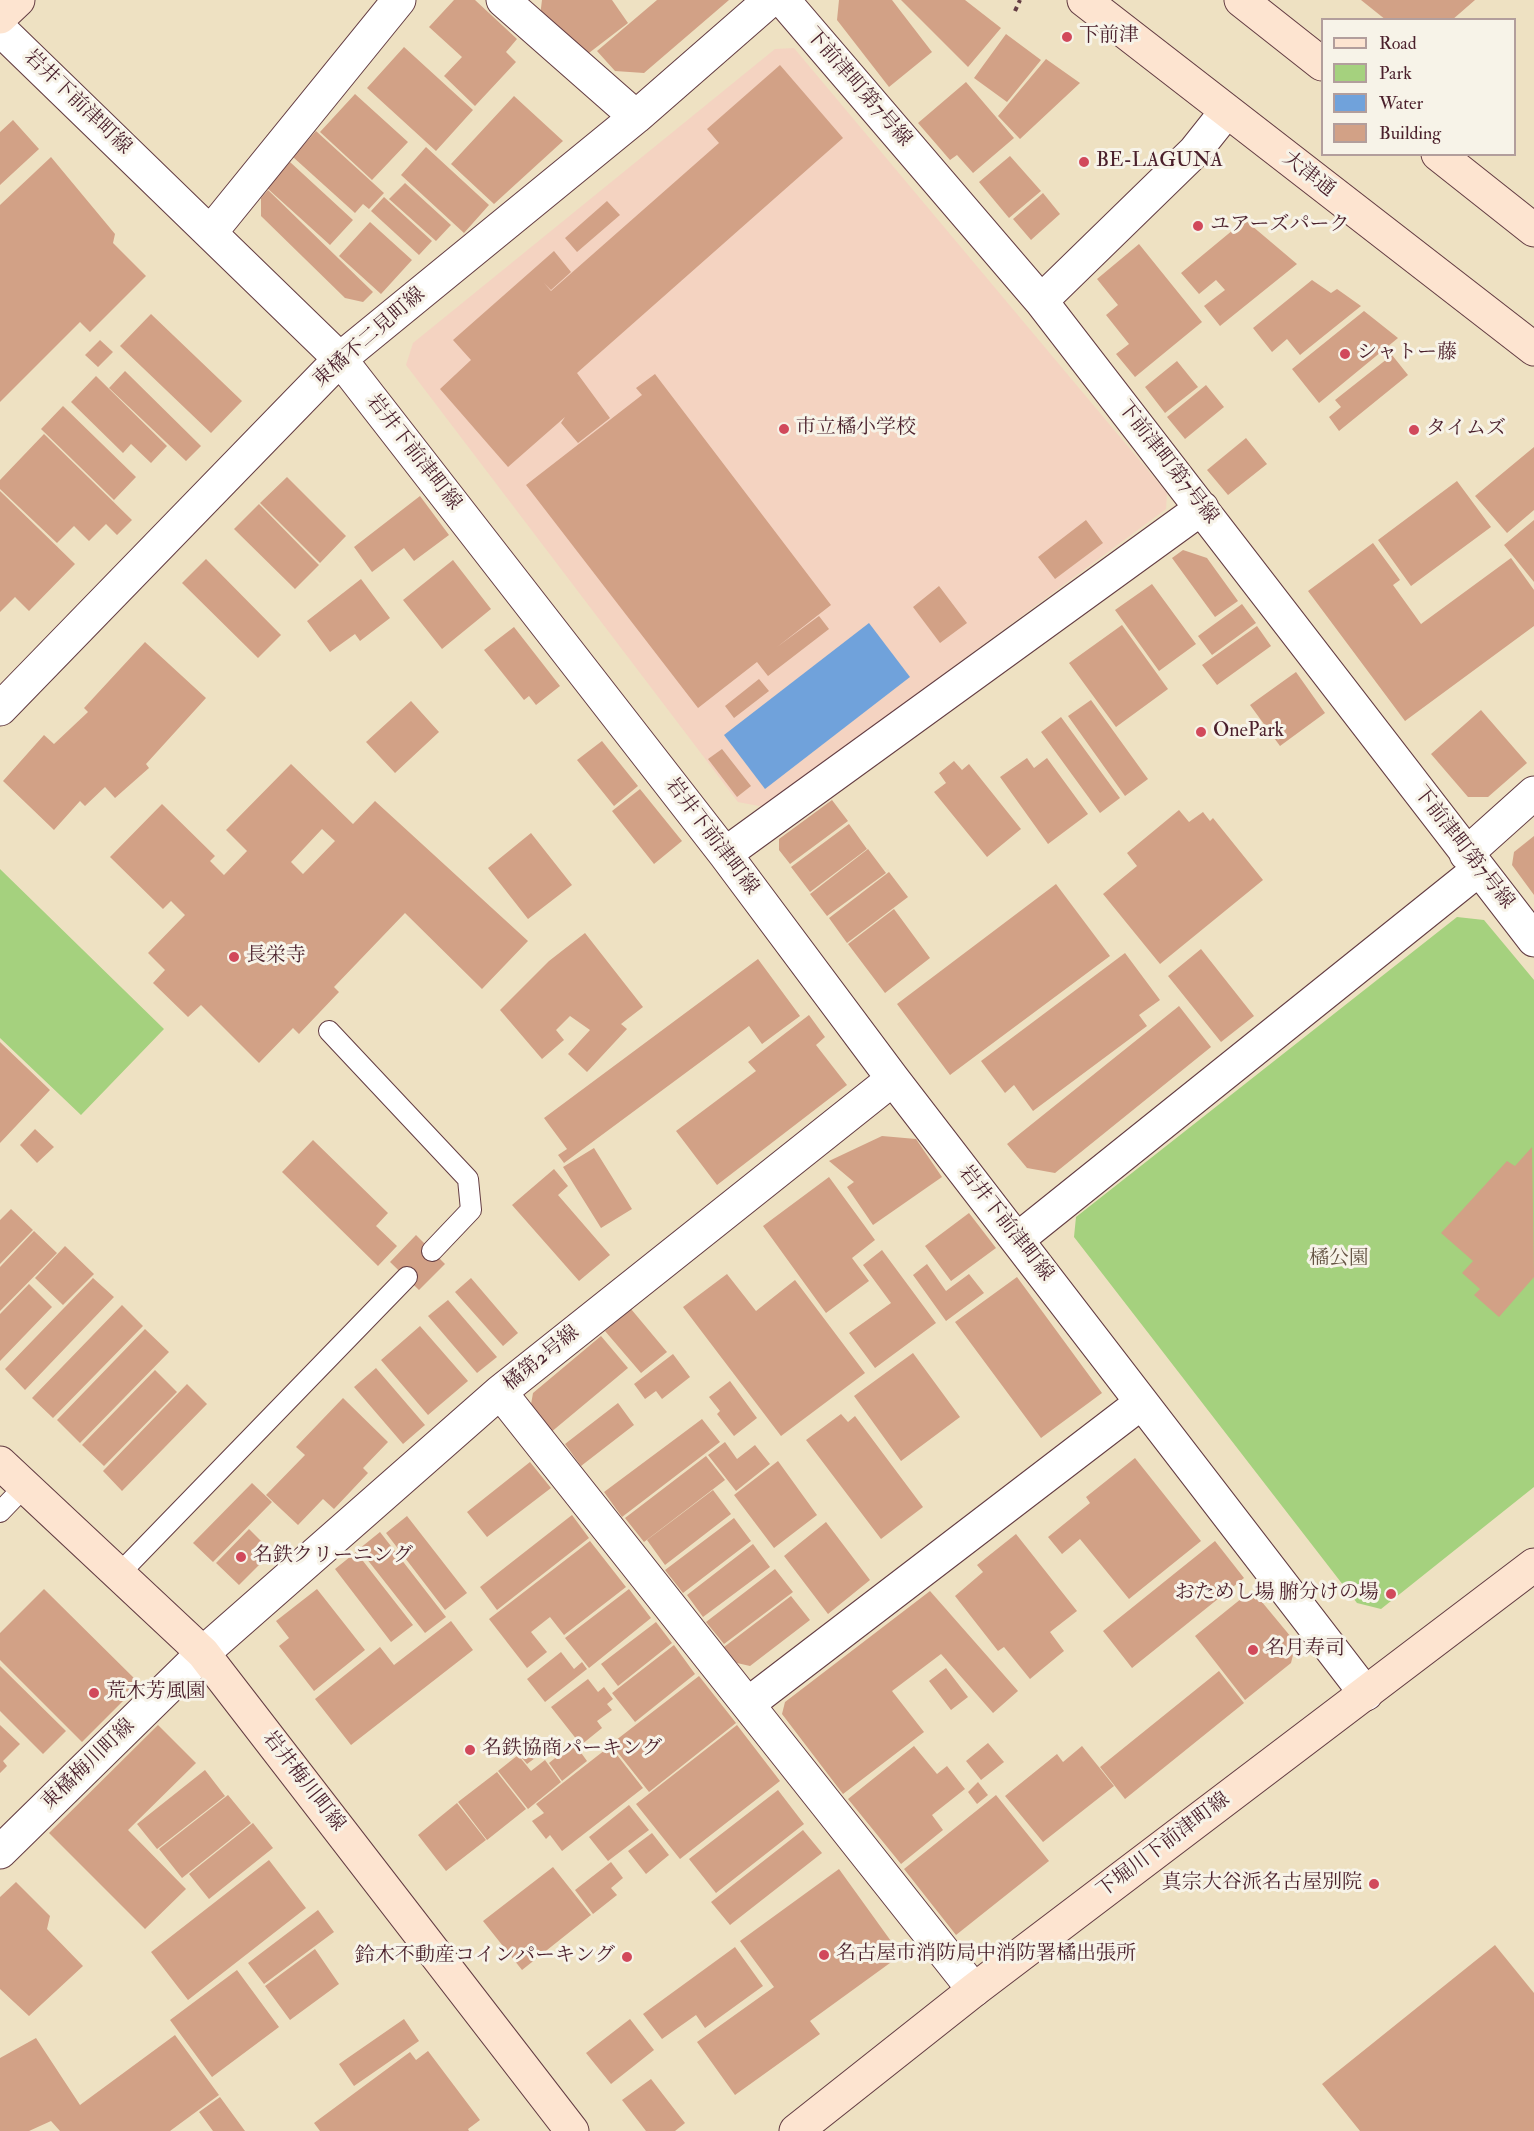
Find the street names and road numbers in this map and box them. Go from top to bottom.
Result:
street label: 下前津町第7号線 [800,24,916,152]
street label: 岩井下前津町線 [18,46,136,160]
street label: 大津通 [1277,147,1339,203]
street label: 東橘不二見町線 [309,283,431,393]
street label: 岩井下前津町線 [360,390,466,516]
street label: 下前津町第7号線 [1112,397,1222,529]
street label: 岩井下前津町線 [659,774,763,900]
street label: 下前津町第7号線 [1408,782,1518,914]
street label: 岩井下前津町線 [952,1161,1058,1287]
street label: 橘第2号線 [499,1321,585,1397]
street label: 東橘梅川町線 [38,1715,140,1815]
street label: 岩井梅川町線 [257,1727,349,1837]
street label: 下堀川下前津町線 [1093,1788,1235,1904]

